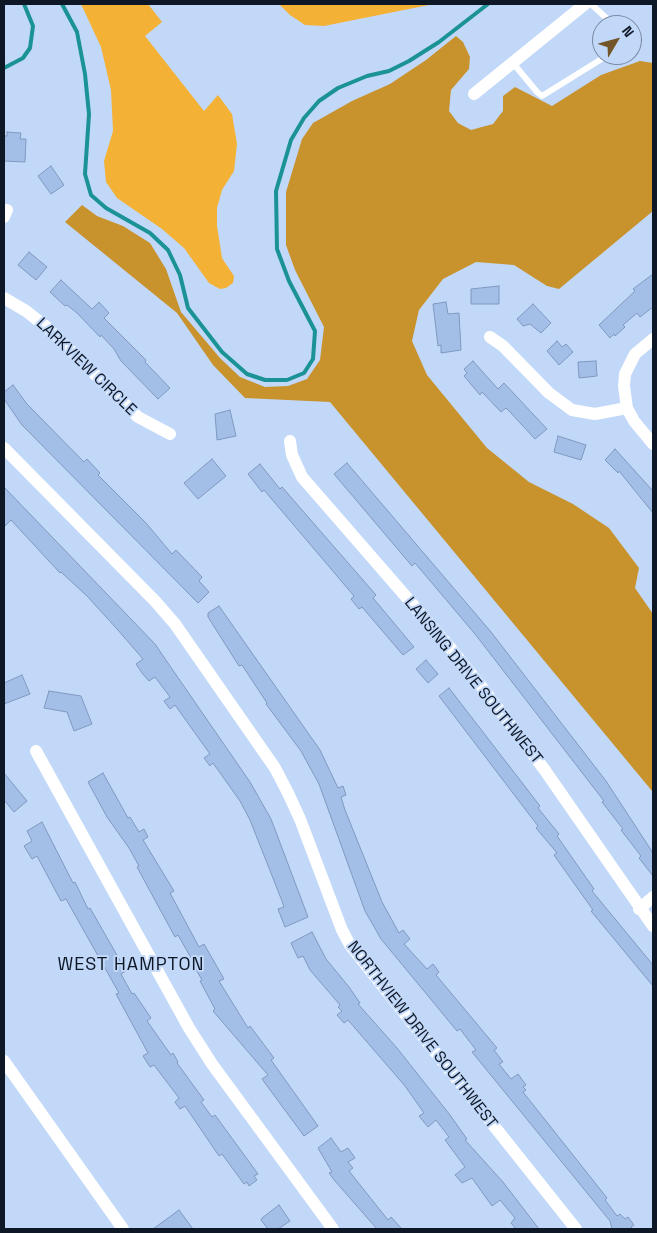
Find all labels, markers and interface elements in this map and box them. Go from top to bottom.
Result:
north arrow [592,15,642,65]
text: N [618,22,638,41]
street label: LARKVIEW CIRCLE [32,314,140,420]
street label: LANSING DRIVE SOUTHWEST [400,594,546,768]
street label: NORTHVIEW DRIVE SOUTHWEST [343,937,501,1133]
district label: WEST HAMPTON [56,954,206,976]

